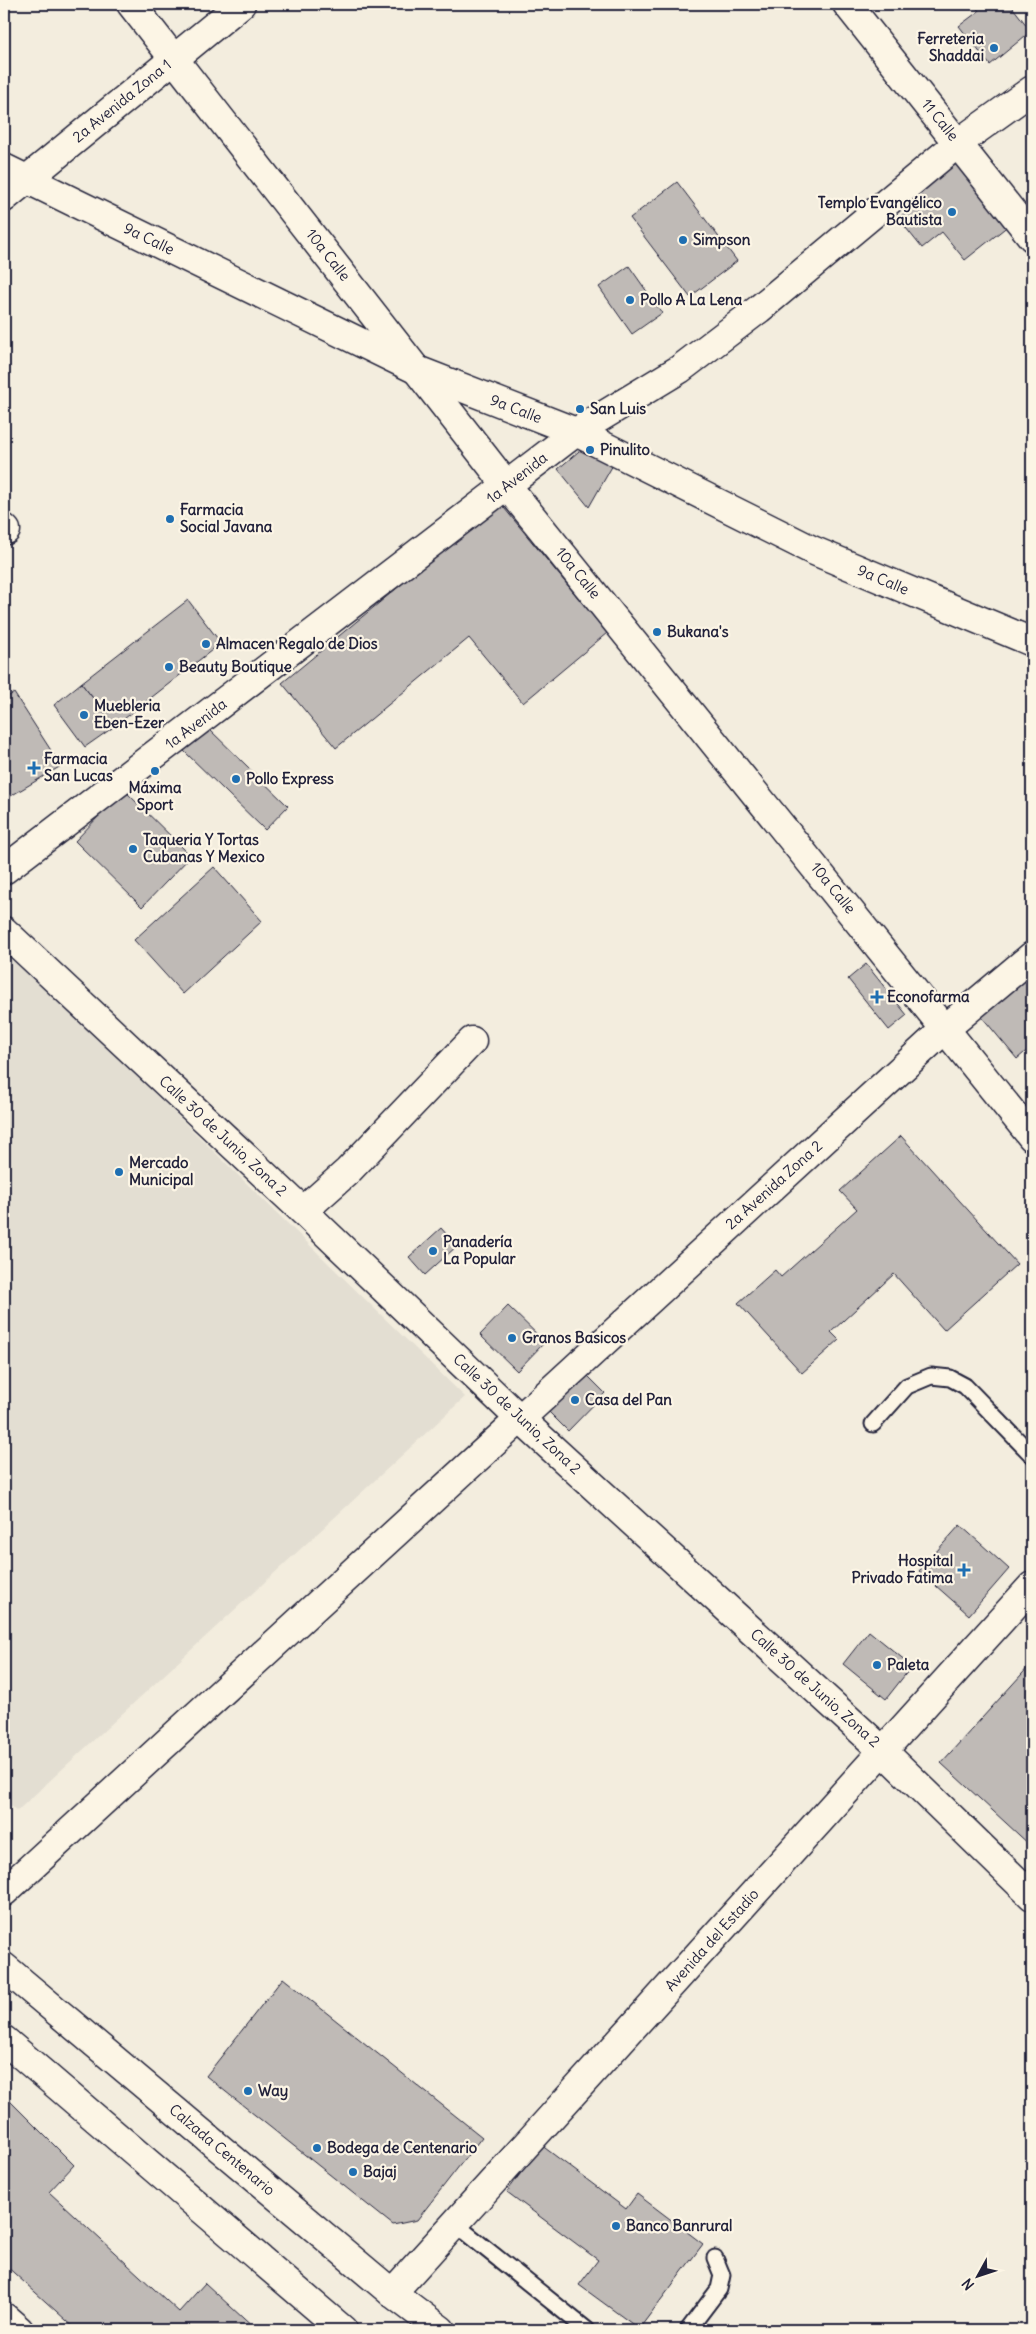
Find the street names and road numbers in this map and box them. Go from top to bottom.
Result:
street label: 2a Avenida Zona 1 [68,55,175,146]
street label: 11 Calle [918,95,963,145]
street label: 9a Calle [121,218,178,259]
street label: 10a Calle [302,225,355,285]
street label: 9a Calle [488,390,545,427]
street label: 1a Avenida [482,448,551,507]
street label: 10a Calle [552,543,605,602]
street label: 9a Calle [855,560,912,599]
street label: 1a Avenida [161,694,231,753]
street label: 10a Calle [807,858,860,917]
street label: Calle 30 de Junio, Zona 2 [155,1071,291,1200]
street label: 2a Avenida Zona 2 [721,1136,826,1233]
street label: Calle 30 de Junio, Zona 2 [449,1349,585,1478]
street label: Calle 30 de Junio, Zona 2 [746,1624,884,1751]
street label: Avenida del Estadio [661,1884,763,1995]
street label: Calzada Centenario [165,2100,279,2199]

